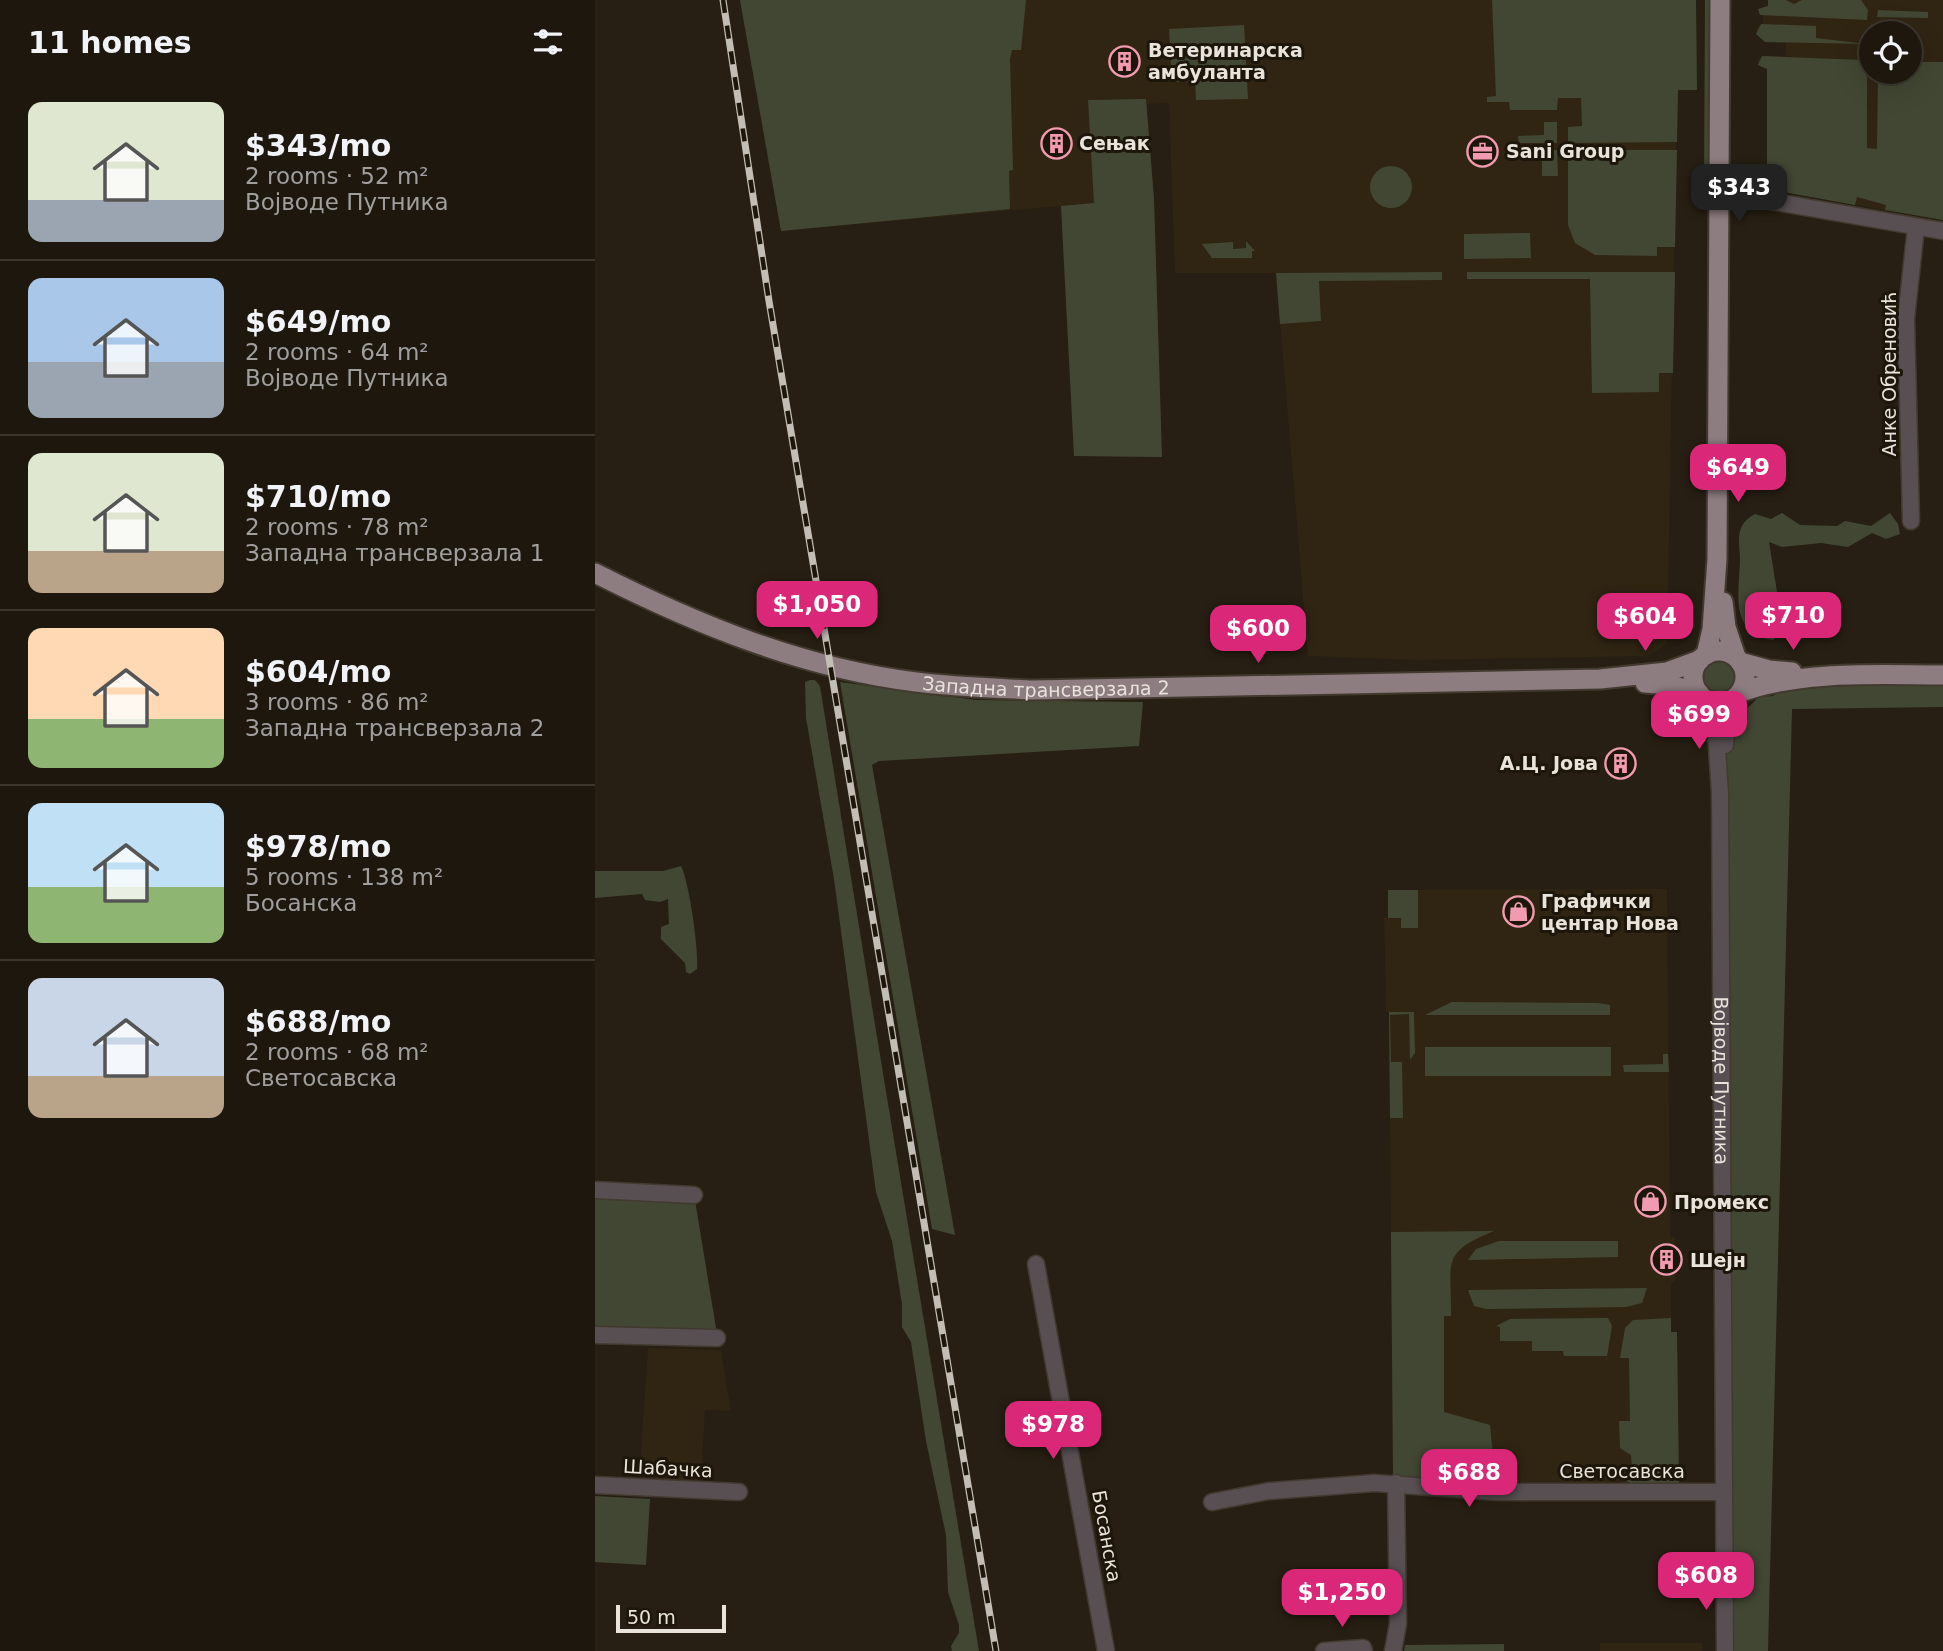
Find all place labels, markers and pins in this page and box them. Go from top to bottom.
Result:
place label: Ветеринарска амбуланта [1148,39,1303,83]
building icon: Ветеринарска амбуланта [1108,44,1142,78]
building icon: Сењак [1039,126,1073,160]
place label: Сењак [1079,132,1150,154]
office icon: Sani Group [1466,134,1500,168]
place label: Sani Group [1506,140,1624,162]
pin: $343 [1698,164,1780,224]
pin: $649 [1697,444,1779,504]
pin: $1,050 [760,582,874,641]
pin: $710 [1752,592,1834,652]
pin: $604 [1604,594,1686,653]
pin: $600 [1217,606,1299,665]
pin: $699 [1658,692,1740,751]
building icon: А.Ц. Јова [1604,746,1638,780]
place label: А.Ц. Јова [1500,752,1598,774]
place label: Графички центар Нова [1541,890,1679,934]
shop icon: Графички центар Нова [1501,895,1535,929]
shop icon: Промекс [1634,1185,1668,1219]
place label: Промекс [1674,1191,1769,1213]
building icon: Шејн [1650,1243,1684,1277]
place label: Шејн [1690,1249,1746,1271]
pin: $978 [1012,1402,1094,1461]
pin: $688 [1428,1450,1510,1509]
pin: $608 [1665,1552,1747,1612]
pin: $1,250 [1285,1570,1399,1629]

